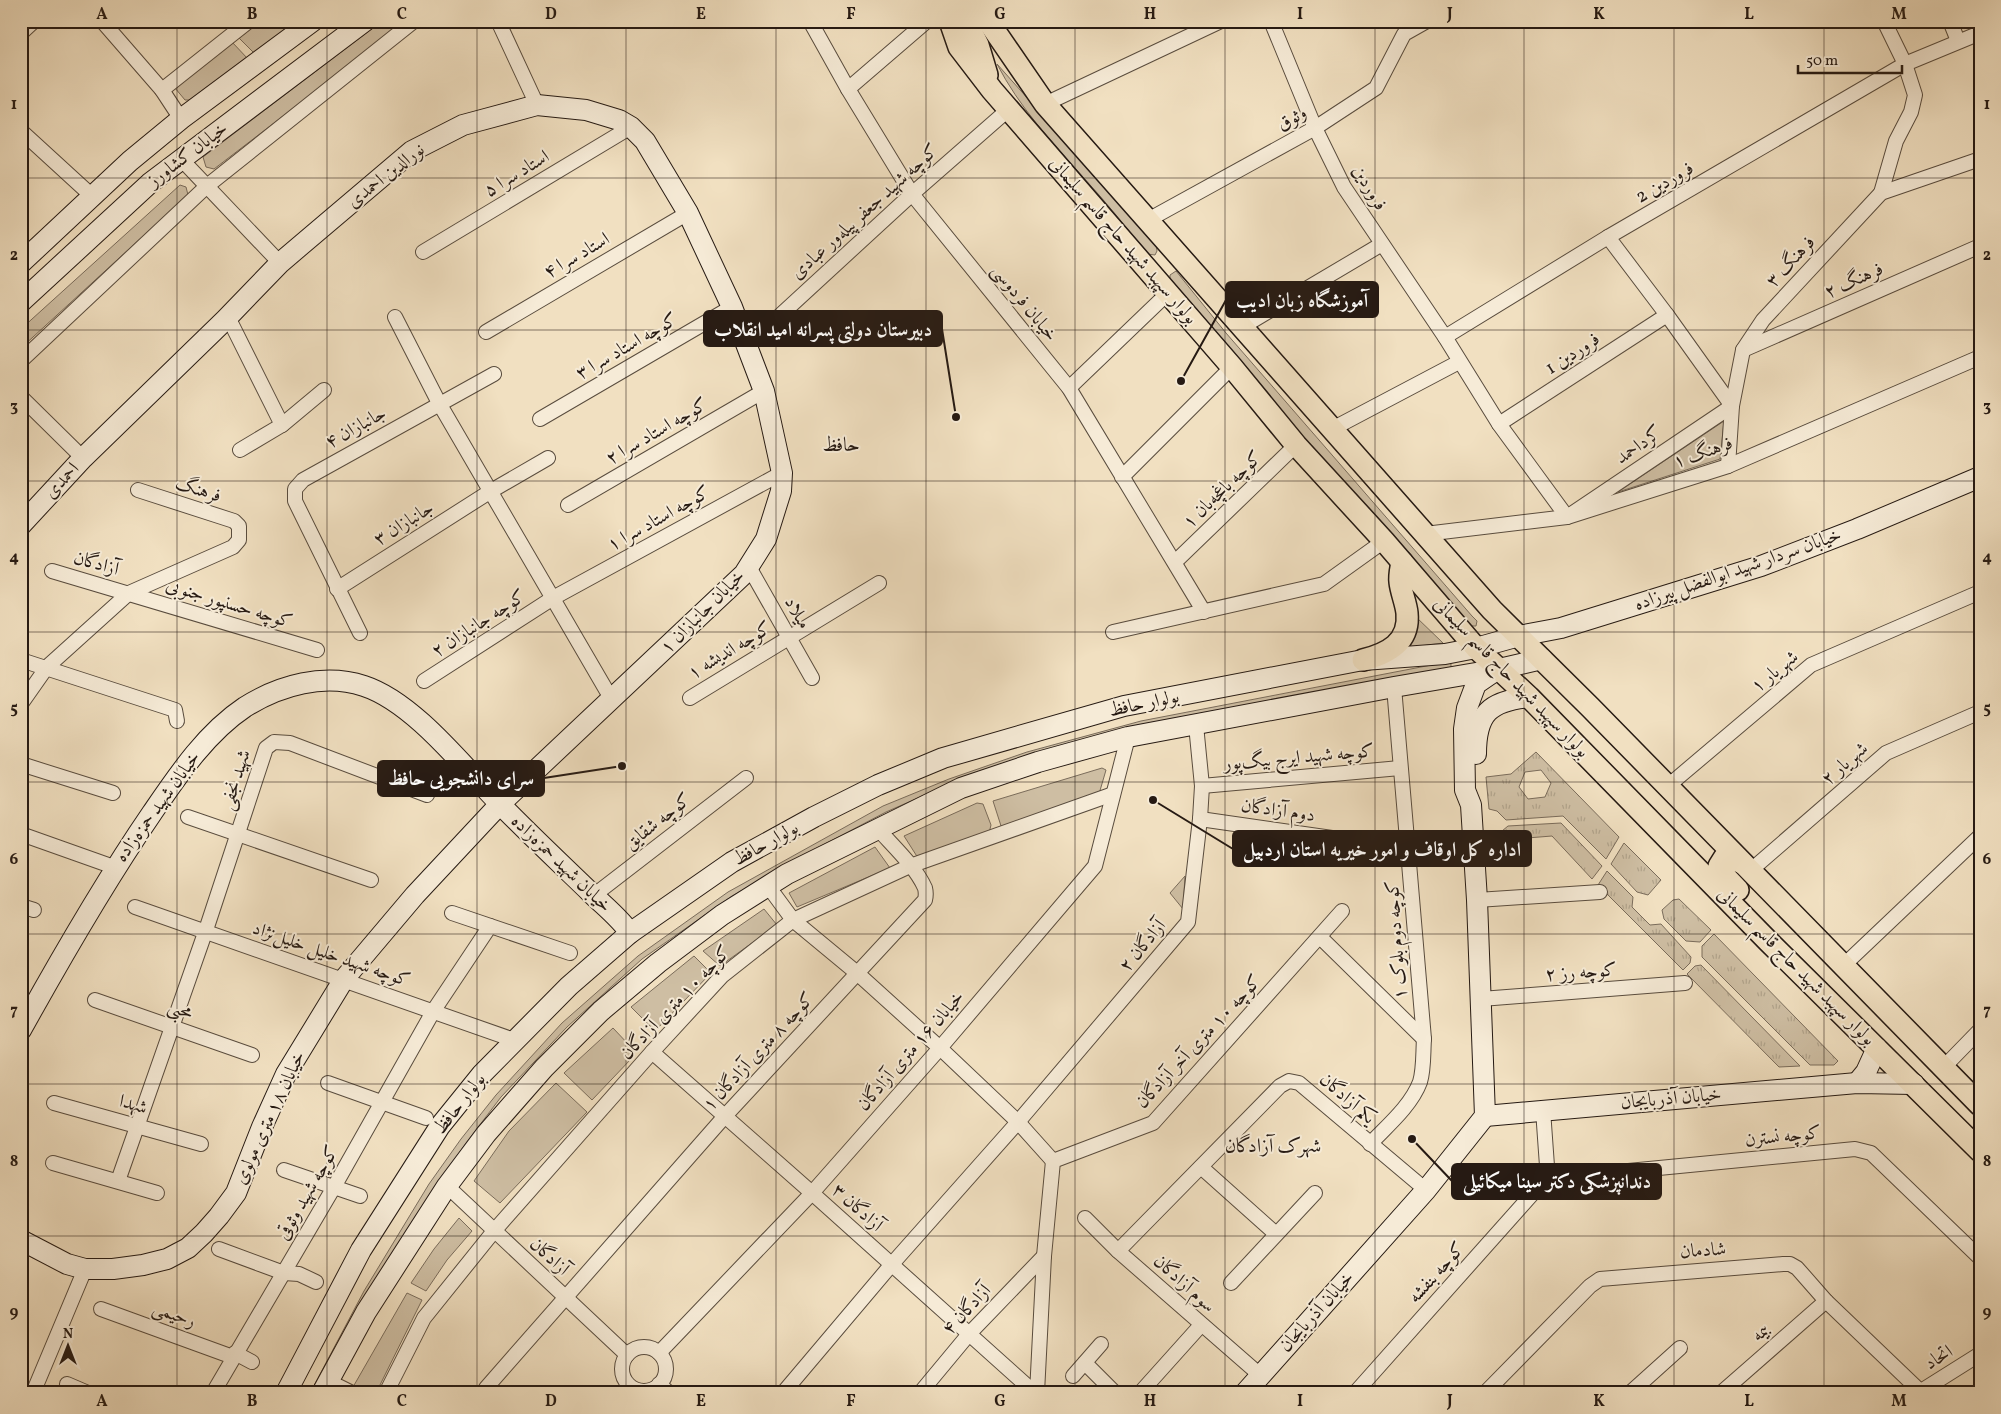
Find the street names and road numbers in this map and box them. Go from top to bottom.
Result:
street label: وثوق [1272,100,1312,138]
street label: خیابان کشاورز [141,116,234,195]
street label: نورالدین احمدی [342,137,430,215]
street label: کوچه شهید جعفر پیله‌ور عبادی [785,138,945,286]
street label: استاد سرا ۵ [479,144,555,204]
street label: بولوار سپهبد شهید حاج قاسم سلیمانی [1039,151,1203,334]
street label: فروردین 2 [1631,156,1699,210]
street label: فروردین [1345,160,1393,216]
street label: استاد سرا ۴ [539,227,615,285]
street label: فرهنگ ۳ [1760,230,1822,293]
street label: فرهنگ ۲ [1820,256,1888,305]
street label: خیابان فردوسی [985,259,1063,347]
street label: کوچه استاد سرا ۳ [571,307,683,387]
street label: فروردین 1 [1541,327,1605,381]
street label: کوچه استاد سرا ۲ [601,392,713,472]
street label: جانبازان ۴ [321,401,391,455]
street label: کرداحمد [1610,421,1668,471]
street label: فرهنگ ۱ [1669,430,1736,475]
street label: کوچه باغچه‌بان ١ [1177,445,1269,535]
street label: احمدی [38,457,86,505]
street label: فرهنگ [172,469,225,510]
street label: کوچه استاد سرا ۱ [603,480,715,558]
street label: جانبازان ۳ [369,495,439,553]
street label: خیابان سردار شهید ابوالفضل پیرزاده [1631,522,1845,618]
street label: آزادگان [70,545,124,583]
street label: خیابان جانبازان ۱ [655,564,751,660]
street label: کوچه حسنپور جنوبی [162,572,296,636]
street label: کوچه جانبازان ۲ [427,584,531,664]
street label: میلاد [777,592,817,634]
street label: بولوار سپهبد شهید حاج قاسم سلیمانی [1424,592,1595,768]
street label: کوچه اندیشه ۱ [683,616,777,686]
street label: شهریار ۱ [1746,645,1804,699]
street label: بولوار حافظ [1106,684,1182,724]
street label: شهریار ۲ [1816,736,1874,792]
street label: کوچه شهید ایرج بیگ‌پور [1221,737,1376,781]
street label: خیابان شهید حمزه‌زاده [109,746,207,868]
street label: شهید نجفی [214,747,258,813]
street label: کوچه شقایق [619,787,697,857]
street label: دوم آزادگان [1239,793,1317,831]
street label: خیابان شهید حمزه‌زاده [505,809,617,919]
street label: بولوار حافظ [729,815,803,873]
street label: کوچه دوم بلوک ۱ [1380,879,1416,1001]
street label: بولوار سپهبد شهید حاج قاسم سلیمانی [1707,882,1881,1056]
street label: آزادگان ۲ [1113,913,1174,978]
street label: کوچه شهید خلیل خلیل‌نژاد [249,916,413,994]
street label: کوچه ۱۰ متری آزادگان [615,940,737,1066]
street label: کوچه رز ۲ [1544,958,1618,988]
street label: کوچه ۱۰ متری آخر آزادگان [1130,969,1268,1115]
street label: خیابان ۱۶ متری آزادگان [851,985,971,1117]
street label: کوچه ۸ متری آزادگان ۱ [697,987,821,1117]
street label: محبی [163,994,197,1028]
street label: خیابان ۱۸ متری مولوی [228,1047,312,1189]
street label: یکم آزادگان [1311,1067,1382,1134]
street label: بولوار حافظ [428,1068,492,1140]
street label: خیابان آذربایجان [1619,1082,1723,1116]
street label: شهدا [116,1089,150,1121]
street label: کوچه نسترن [1744,1120,1822,1154]
street label: کوچه شهید وثوقی [270,1141,346,1245]
street label: آزادگان ۳ [826,1178,890,1239]
street label: آزادگان [523,1232,576,1284]
street label: شادمان [1679,1236,1727,1266]
street label: کوچه بنفشه [1402,1237,1472,1309]
street label: سوم آزادگان [1146,1249,1221,1321]
street label: خیابان آذربایجان [1273,1266,1361,1358]
street label: آزادگان ۴ [937,1277,999,1341]
street label: رحیمی [149,1295,199,1335]
street label: بیمه [1746,1318,1776,1348]
street label: اتحاد [1920,1339,1958,1377]

